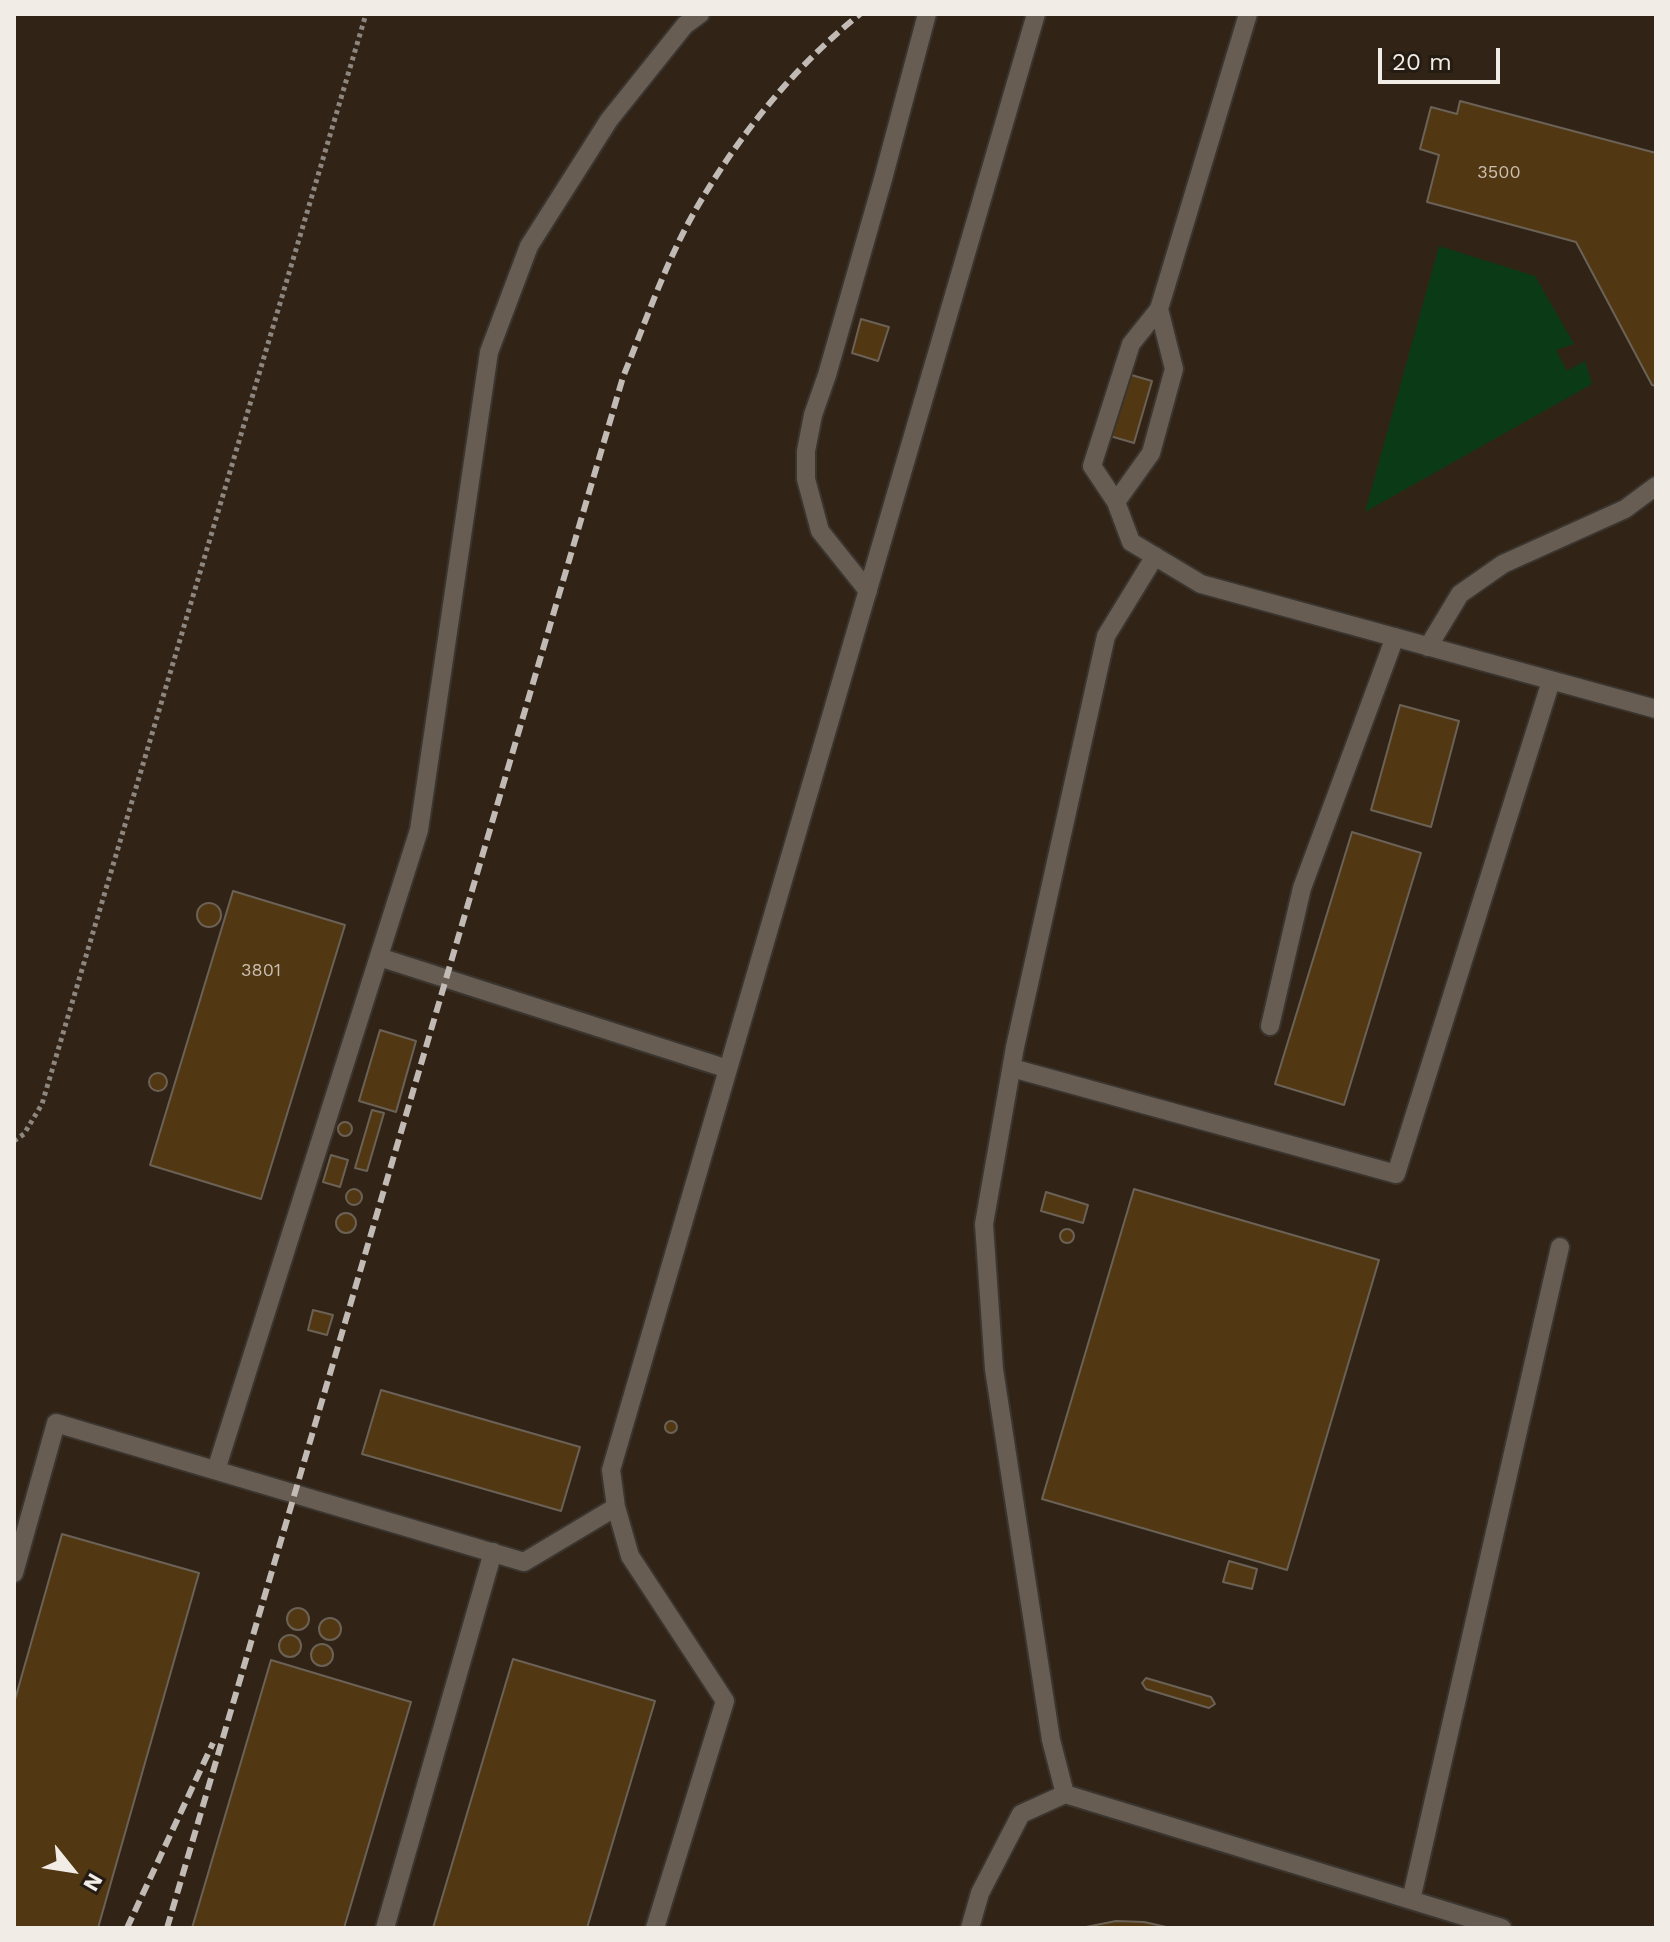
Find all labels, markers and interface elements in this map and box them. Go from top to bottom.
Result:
scale bar [1382,32,1504,82]
text: 20 m [1392,48,1452,76]
house number: 3500 [1477,162,1521,184]
house number: 3801 [241,960,281,982]
north arrow [32,1830,112,1910]
text: N [78,1869,108,1896]

